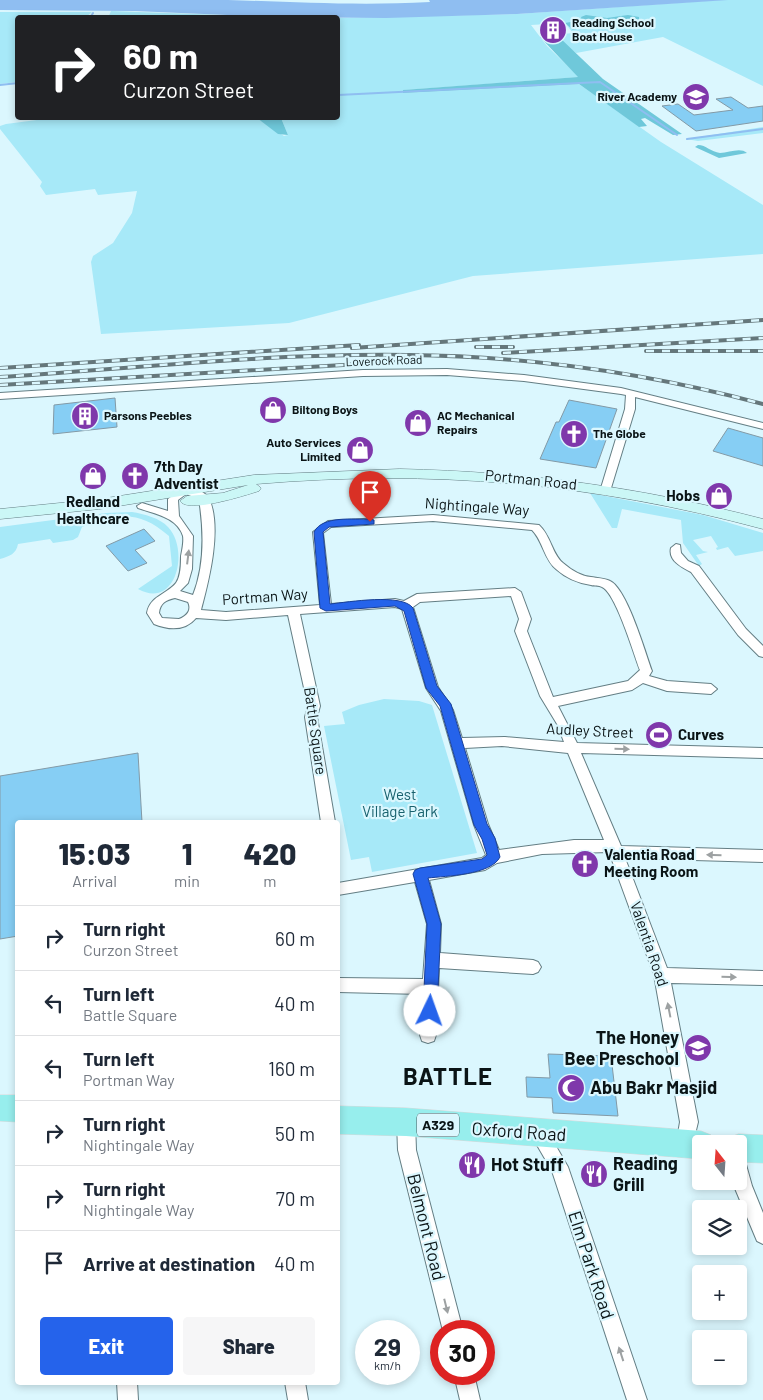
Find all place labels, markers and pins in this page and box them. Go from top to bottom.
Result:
building icon: Reading School Boat House [538,15,568,45]
place label: Reading School Boat House [572,15,654,43]
school or university icon: River Academy [681,82,711,112]
place label: River Academy [597,89,677,103]
shop icon: Biltong Boys [258,395,288,425]
building icon: Parsons Peebles [70,401,100,431]
place label: Biltong Boys [292,402,358,416]
place label: Parsons Peebles [104,408,192,422]
shop icon: AC Mechanical Repairs [403,408,433,438]
place label: AC Mechanical Repairs [437,408,514,436]
church icon: The Globe [559,419,589,449]
place label: The Globe [593,426,646,440]
place label: Auto Services Limited [266,435,341,463]
shop icon: Auto Services Limited [345,435,375,465]
place label: 7th Day Adventist [154,457,219,492]
shop icon: Redland Healthcare [78,461,108,491]
church icon: 7th Day Adventist [120,461,150,491]
pin [349,471,391,522]
shop icon: Hobs [704,481,734,511]
place label: Hobs [666,486,700,504]
place label: Redland Healthcare [57,492,129,527]
sports icon: Curves [644,720,674,750]
place label: Curves [678,725,725,743]
place label: Valentia Road Meeting Room [604,845,698,880]
church icon: Valentia Road Meeting Room [570,849,600,879]
place label: The Honey Bee Preschool [565,1026,679,1069]
school or university icon: The Honey Bee Preschool [683,1033,713,1063]
mosque icon: Abu Bakr Masjid [556,1073,586,1103]
place label: Abu Bakr Masjid [590,1076,717,1098]
restaurant icon: Hot Stuff [457,1150,487,1180]
place label: Reading Grill [613,1152,678,1195]
place label: Hot Stuff [491,1153,564,1175]
restaurant icon: Reading Grill [579,1159,609,1189]

